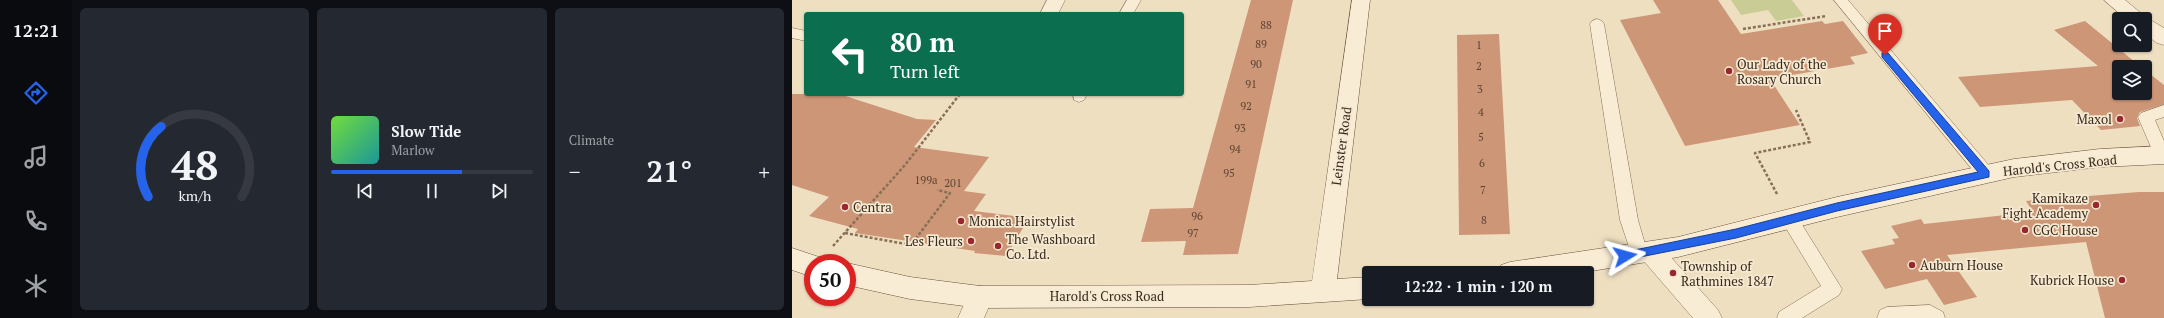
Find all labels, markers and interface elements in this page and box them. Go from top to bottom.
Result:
map controls [2112,12,2152,100]
button: search [2112,12,2152,52]
pin [1868,14,1902,55]
text: 12:21 [13,18,59,42]
house number: 88 [1260,18,1272,32]
icon: arrive [1874,20,1896,42]
text: 80 m [890,23,955,60]
icon: left [824,28,876,80]
house number: 89 [1255,37,1267,51]
house number: 1 [1476,38,1482,52]
place label: Our Lady of the Rosary Church [1737,55,1827,88]
house number: 90 [1250,57,1262,71]
text: Turn left [890,59,960,83]
house number: 2 [1476,59,1482,73]
button: layers [2112,60,2152,100]
marker: Our Lady of the Rosary Church [1724,66,1734,76]
house number: 91 [1245,77,1257,91]
icon: directions [22,79,50,107]
house number: 3 [1477,82,1483,96]
house number: 92 [1240,99,1252,113]
street label: Leinster Road [1327,105,1355,187]
house number: 4 [1478,105,1484,119]
place label: Maxol [2076,110,2112,128]
marker: Maxol [2115,114,2125,124]
text: Slow Tide [391,121,461,141]
house number: 93 [1234,121,1246,135]
house number: 5 [1478,130,1484,144]
text: Climate [569,131,614,149]
text: 48 [171,137,218,192]
text: Marlow [391,141,435,159]
house number: 94 [1229,142,1241,156]
icon: music [22,143,50,171]
street label: Harold's Cross Road [2002,150,2118,180]
text: 21° [646,151,692,191]
house number: 6 [1479,156,1485,170]
text: − [569,157,580,186]
text: + [758,157,770,186]
house number: 95 [1223,166,1235,180]
house number: 199a [914,173,938,187]
house number: 201 [944,176,962,190]
icon: previous [354,180,376,202]
icon: pause [421,180,443,202]
icon: next [488,180,510,202]
house number: 7 [1480,183,1486,197]
text: km/h [178,186,212,205]
place label: Kamikaze Fight Academy [2002,189,2088,222]
place label: Centra [853,198,892,216]
marker: Kamikaze Fight Academy [2091,200,2101,210]
marker: Centra [840,202,850,212]
icon: phone [22,207,50,235]
house number: 96 [1191,209,1203,223]
place label: Monica Hairstylist [969,212,1075,230]
house number: 8 [1481,213,1487,227]
marker: Monica Hairstylist [956,216,966,226]
place label: CGC House [2033,221,2098,239]
marker: CGC House [2020,225,2030,235]
house number: 97 [1187,226,1199,240]
place label: The Washboard Co. Ltd. [1006,230,1096,263]
place label: Les Fleurs [905,232,963,250]
position arrow [1604,235,1646,277]
marker: Les Fleurs [966,236,976,246]
marker: The Washboard Co. Ltd. [993,241,1003,251]
speed limit sign: 50 [804,254,856,306]
place label: Auburn House [1920,256,2003,274]
place label: Township of Rathmines 1847 [1681,257,1774,290]
marker: Auburn House [1907,260,1917,270]
marker: Township of Rathmines 1847 [1668,268,1678,278]
place label: Kubrick House [2030,271,2114,289]
icon: climate [22,272,50,300]
marker: Kubrick House [2117,275,2127,285]
text: 12:22 · 1 min · 120 m [1404,276,1552,296]
street label: Harold's Cross Road [1050,287,1164,305]

